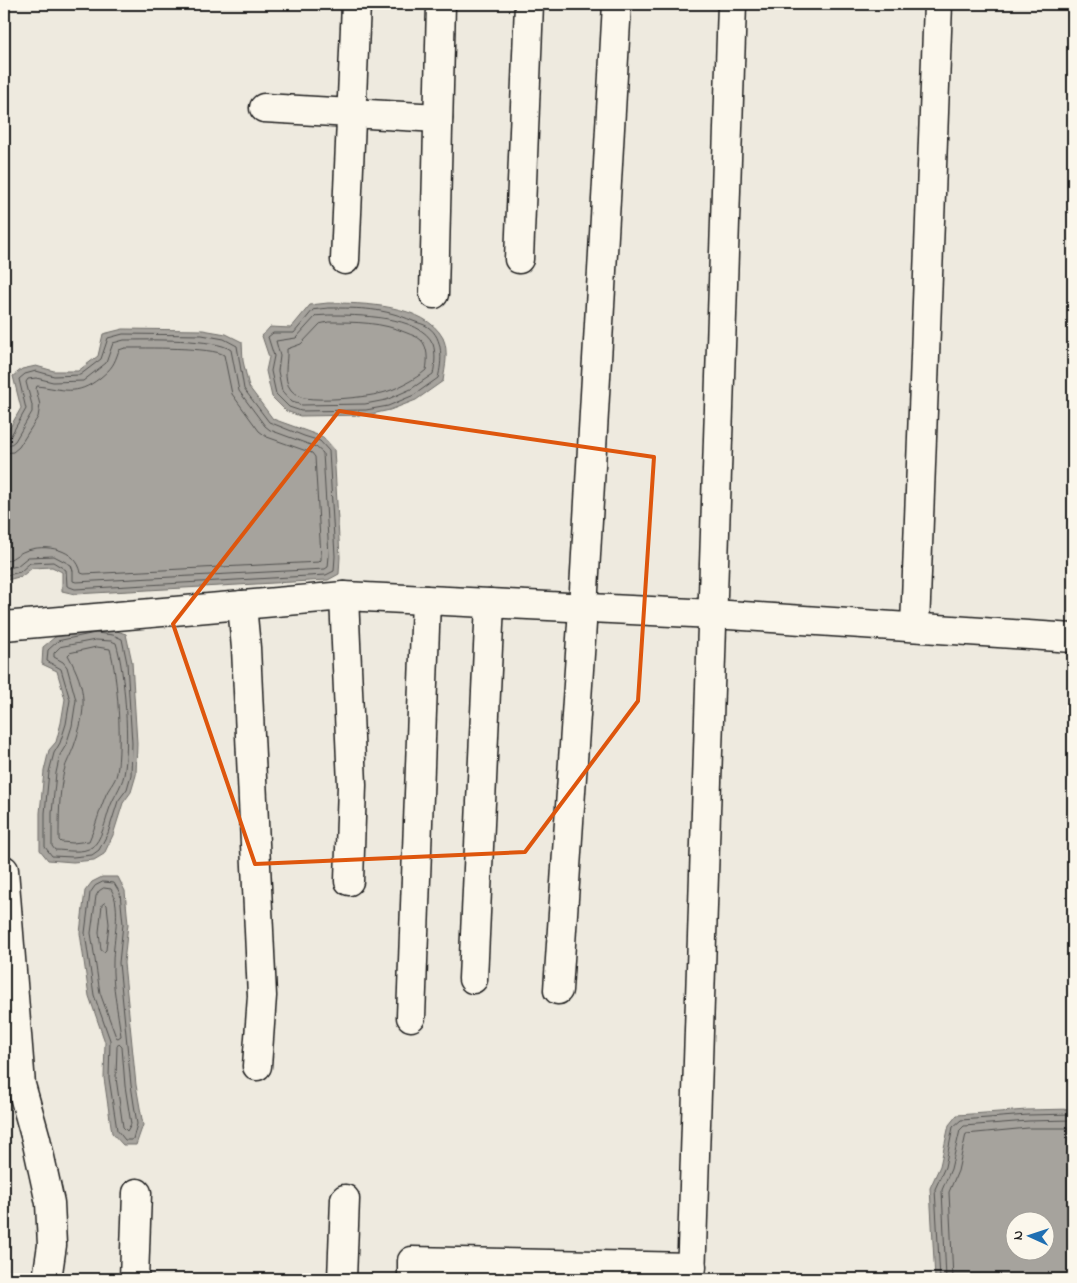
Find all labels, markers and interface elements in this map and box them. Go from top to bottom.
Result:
north arrow [1004,1210,1054,1260]
text: N [1008,1230,1029,1241]

